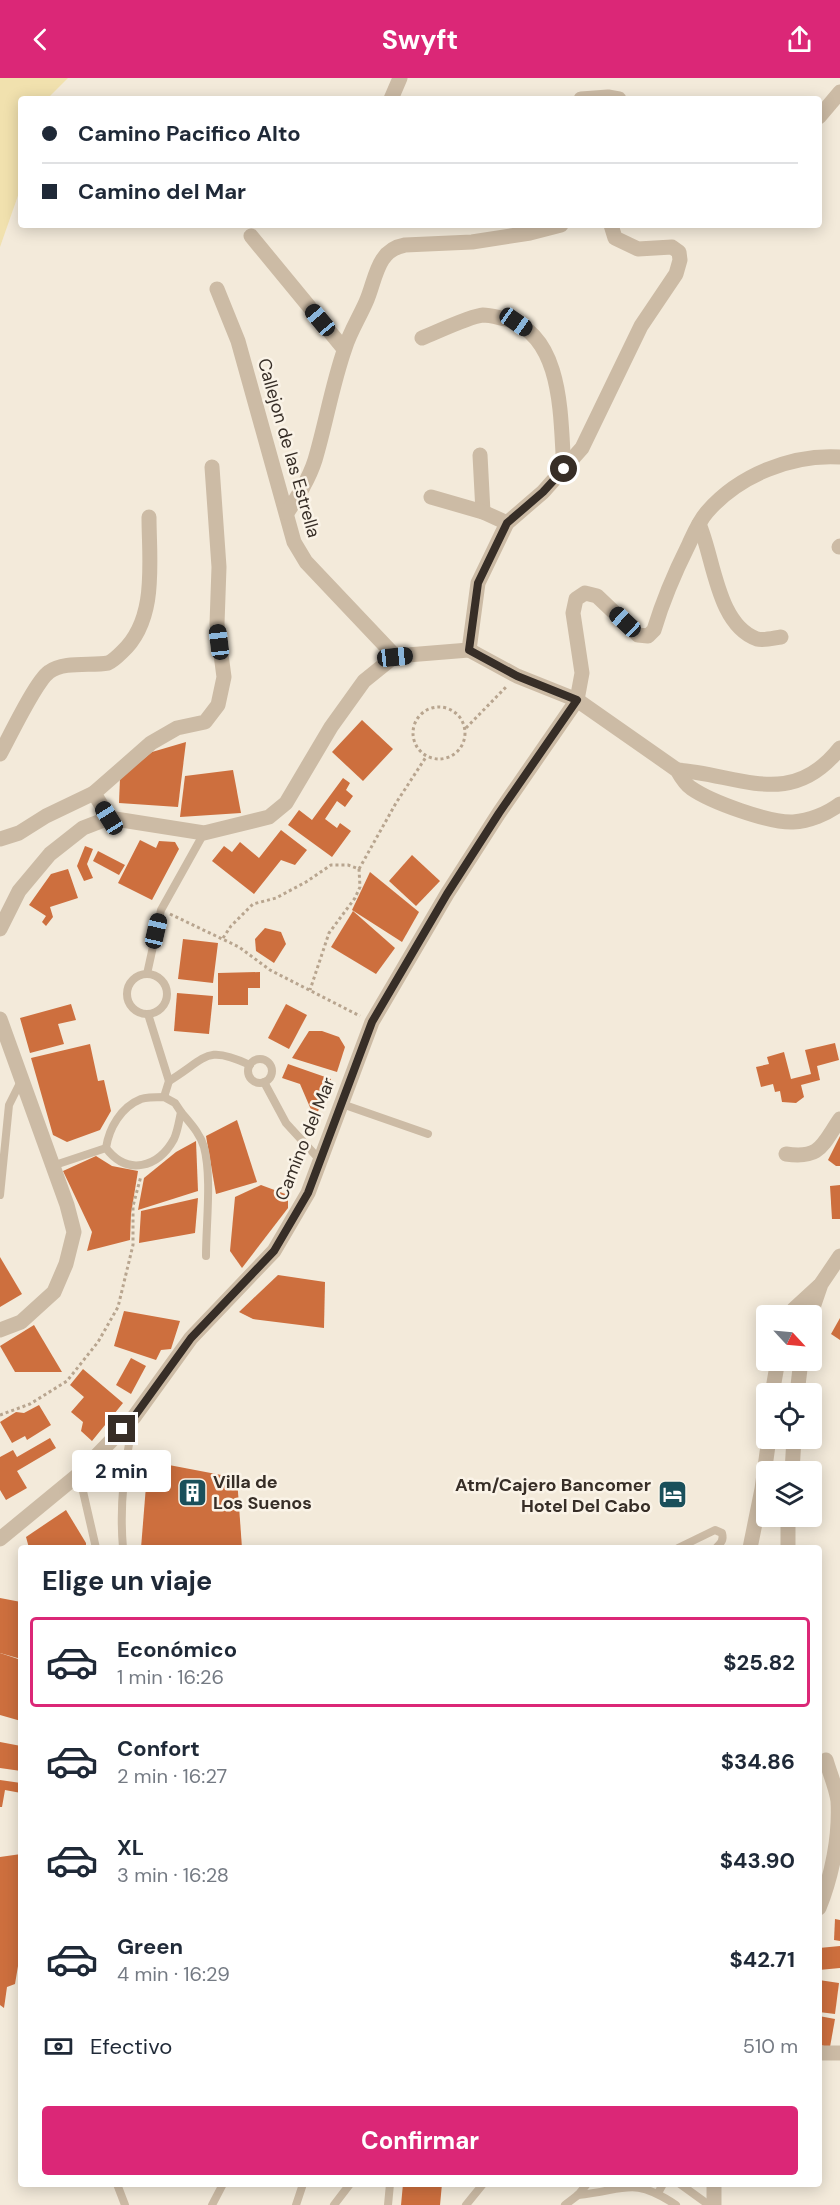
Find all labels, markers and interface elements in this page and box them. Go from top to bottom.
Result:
text: Swyft [382,22,458,57]
icon: back [24,23,57,56]
icon: share [783,23,816,56]
text: Camino Pacifico Alto [78,119,301,148]
text: Camino del Mar [78,177,246,206]
car [302,300,338,340]
car [496,304,536,340]
street label: Callejon de las Estrella [252,356,326,540]
route start [550,455,577,482]
car [606,603,644,641]
car [208,623,230,661]
car [376,646,414,668]
car [92,798,126,838]
car [143,911,169,951]
street label: Camino del Mar [269,1074,341,1204]
north arrow [756,1305,822,1371]
map controls [756,1305,822,1527]
button: locate [756,1383,822,1449]
route end [108,1415,135,1442]
callout: 2 min [72,1450,172,1492]
text: 2 min [95,1458,148,1484]
button: layers [756,1461,822,1527]
place label: Villa de Los Suenos [213,1470,312,1515]
place label: Atm/Cajero Bancomer Hotel Del Cabo [455,1473,651,1518]
building icon: Villa de Los Suenos [176,1476,208,1508]
hotel icon: Atm/Cajero Bancomer Hotel Del Cabo [656,1479,688,1511]
text: Elige un viaje [42,1563,212,1598]
icon: car [45,1635,99,1689]
text: Económico [117,1635,237,1664]
text: $25.82 [723,1648,795,1677]
text: 1 min · 16:26 [117,1664,224,1690]
icon: car [45,1734,99,1788]
text: Confort [117,1734,200,1763]
text: $34.86 [721,1747,795,1776]
text: 2 min · 16:27 [117,1763,227,1789]
icon: car [45,1833,99,1887]
text: XL [117,1833,144,1862]
text: $43.90 [720,1846,795,1875]
text: 3 min · 16:28 [117,1862,229,1888]
icon: car [45,1932,99,1986]
text: Green [117,1932,183,1961]
text: $42.71 [730,1945,795,1974]
text: 4 min · 16:29 [117,1961,230,1987]
icon: cash [42,2030,75,2063]
text: Efectivo [90,2032,172,2061]
text: 510 m [743,2033,798,2059]
button: Confirmar [42,2106,798,2175]

